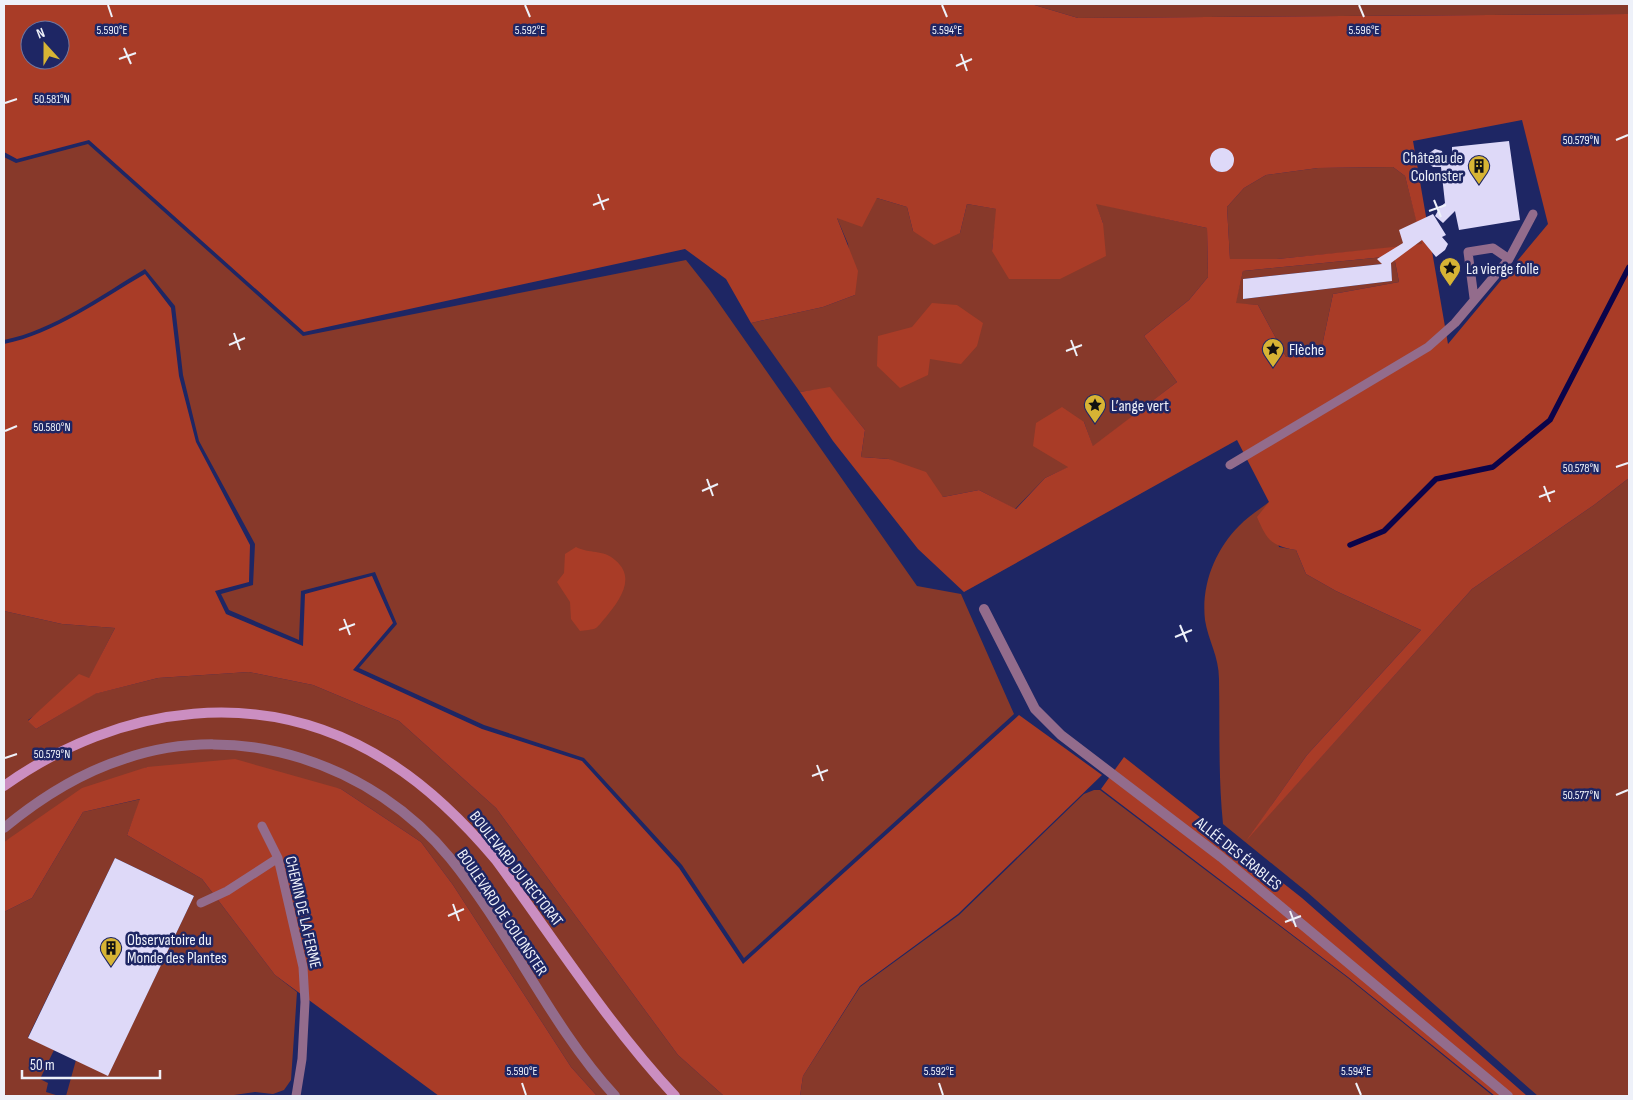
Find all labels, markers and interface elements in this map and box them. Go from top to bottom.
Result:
north arrow [20,20,70,70]
text: 5.590°E [97,23,128,38]
text: 5.592°E [515,23,545,38]
text: 5.594°E [932,23,962,38]
text: 5.596°E [1349,23,1380,38]
text: N [34,24,47,43]
text: 50.581°N [34,92,70,107]
text: 50.579°N [1563,133,1599,148]
place label: Château de Colonster [1403,149,1463,186]
building icon: Château de Colonster [1467,154,1491,185]
place icon: La vierge folle [1438,256,1462,287]
place label: La vierge folle [1466,260,1539,279]
place icon: Flèche [1261,337,1285,368]
place label: Flèche [1289,341,1324,360]
place icon: L’ange vert [1083,393,1107,424]
place label: L’ange vert [1111,397,1169,416]
text: 50.580°N [33,420,71,435]
text: 50.578°N [1563,461,1599,476]
text: 50.579°N [34,747,70,762]
text: 50.577°N [1563,788,1599,803]
street label: BOULEVARD DU RECTORAT [465,808,567,931]
street label: ALLÉE DES ÉRABLES [1190,813,1285,895]
street label: BOULEVARD DE COLONSTER [452,846,551,980]
street label: CHEMIN DE LA FERME [280,854,325,970]
place label: Observatoire du Monde des Plantes [127,931,227,968]
building icon: Observatoire du Monde des Plantes [99,936,123,967]
scale bar [22,1048,160,1080]
text: 50 m [30,1056,55,1075]
text: 5.590°E [507,1064,538,1079]
text: 5.592°E [924,1064,954,1079]
text: 5.594°E [1341,1064,1371,1079]

